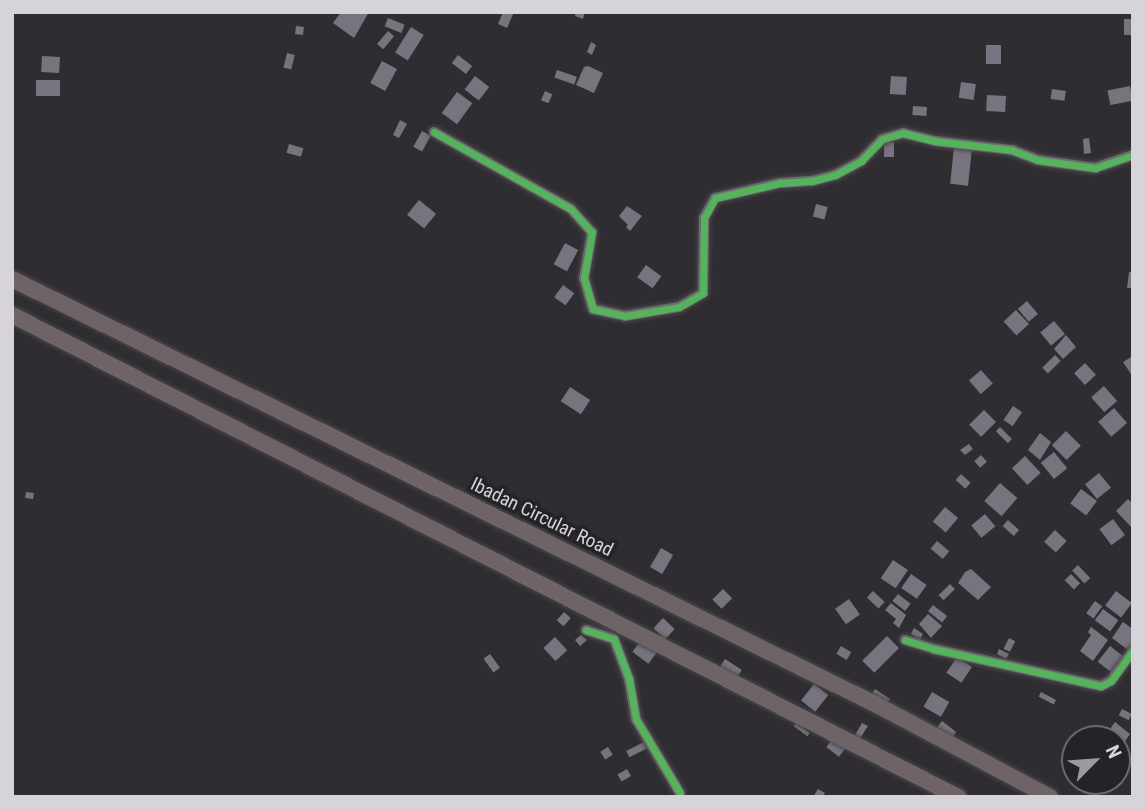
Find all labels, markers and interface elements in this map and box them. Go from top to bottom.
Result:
street label: Ibadan Circular Road [467,473,617,561]
north arrow [1061,725,1131,795]
text: N [1101,742,1127,762]

